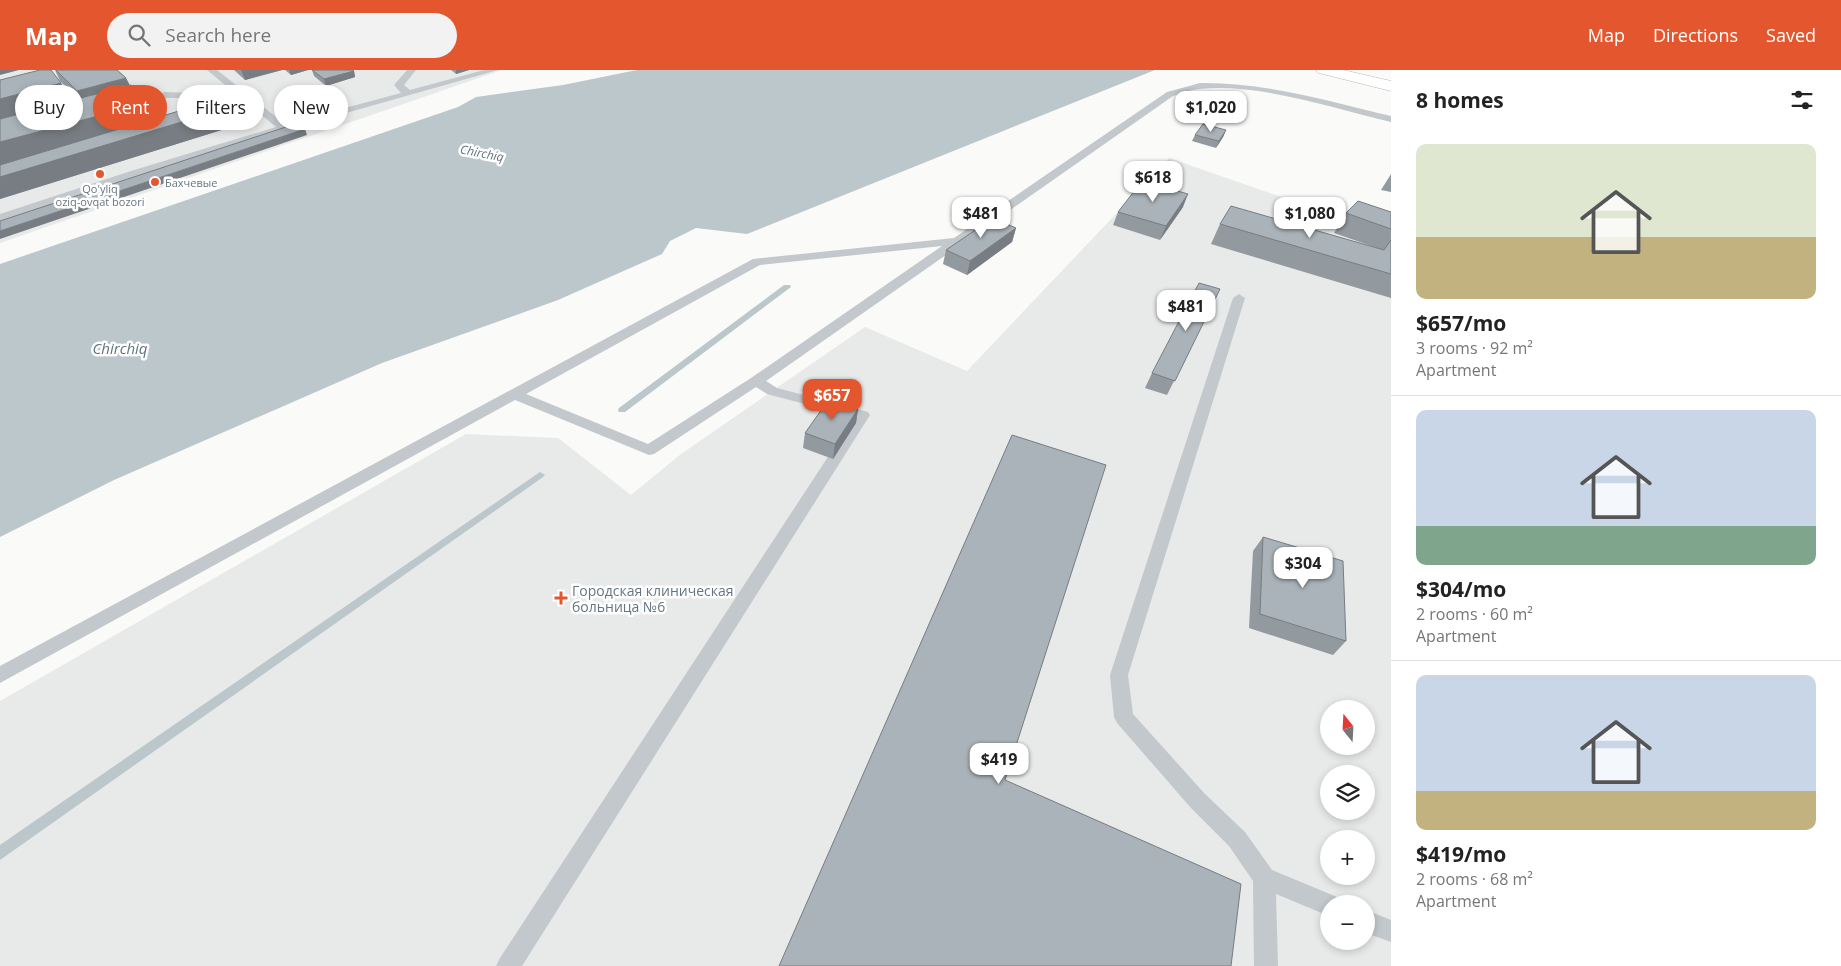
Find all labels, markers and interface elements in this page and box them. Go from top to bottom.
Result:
search box [107,13,457,58]
text: Map [25,19,77,52]
icon: search [125,21,153,49]
text: Search here [165,22,271,48]
text: Map [1588,23,1625,47]
text: Directions [1653,23,1738,47]
text: Saved [1766,23,1816,47]
chip: Buy [15,85,83,130]
chip: Rent [93,85,167,130]
chip: Filters [177,85,264,130]
chip: New [274,85,348,130]
text: 8 homes [1416,86,1504,114]
icon: filters [1788,86,1816,114]
pin: $1,020 [1170,90,1252,133]
text: $1,020 [1186,96,1236,118]
water label: Chirchiq [459,140,505,166]
pin: $618 [1123,160,1183,203]
text: $618 [1135,166,1171,188]
marker: Qo'yliq oziq-ovqat bozori [94,168,106,180]
place label: Бахчевые [165,175,217,190]
marker: Бахчевые [149,176,161,188]
icon: home [1571,177,1661,267]
place label: Qo'yliq oziq-ovqat bozori [56,181,144,209]
pin: $481 [951,196,1011,239]
pin: $1,080 [1269,196,1351,239]
text: $481 [963,202,999,224]
text: $1,080 [1285,202,1335,224]
pin: $481 [1156,290,1216,332]
text: $481 [1168,295,1204,317]
text: $657/mo [1416,309,1506,337]
text: 3 rooms · 92 m² [1416,337,1533,359]
water label: Chirchiq [92,338,148,358]
text: Apartment [1416,359,1496,381]
pin: $657 [802,378,862,421]
text: $657 [814,384,850,406]
icon: home [1571,442,1661,532]
pin: $304 [1273,546,1333,589]
text: $304 [1285,552,1321,574]
text: $304/mo [1416,575,1506,603]
place label: Городская клиническая больница №6 [572,581,734,616]
marker: Городская клиническая больница №6 [554,591,568,605]
text: 2 rooms · 60 m² [1416,603,1533,625]
text: Apartment [1416,625,1496,647]
north arrow [1320,700,1375,755]
map controls [1320,700,1375,950]
icon: home [1571,707,1661,797]
pin: $419 [969,742,1029,785]
text: $419 [981,748,1017,770]
button: layers [1320,765,1375,820]
button: + [1320,830,1375,885]
text: $419/mo [1416,840,1506,868]
text: 2 rooms · 68 m² [1416,868,1533,890]
text: Apartment [1416,890,1496,912]
button: − [1320,895,1375,950]

